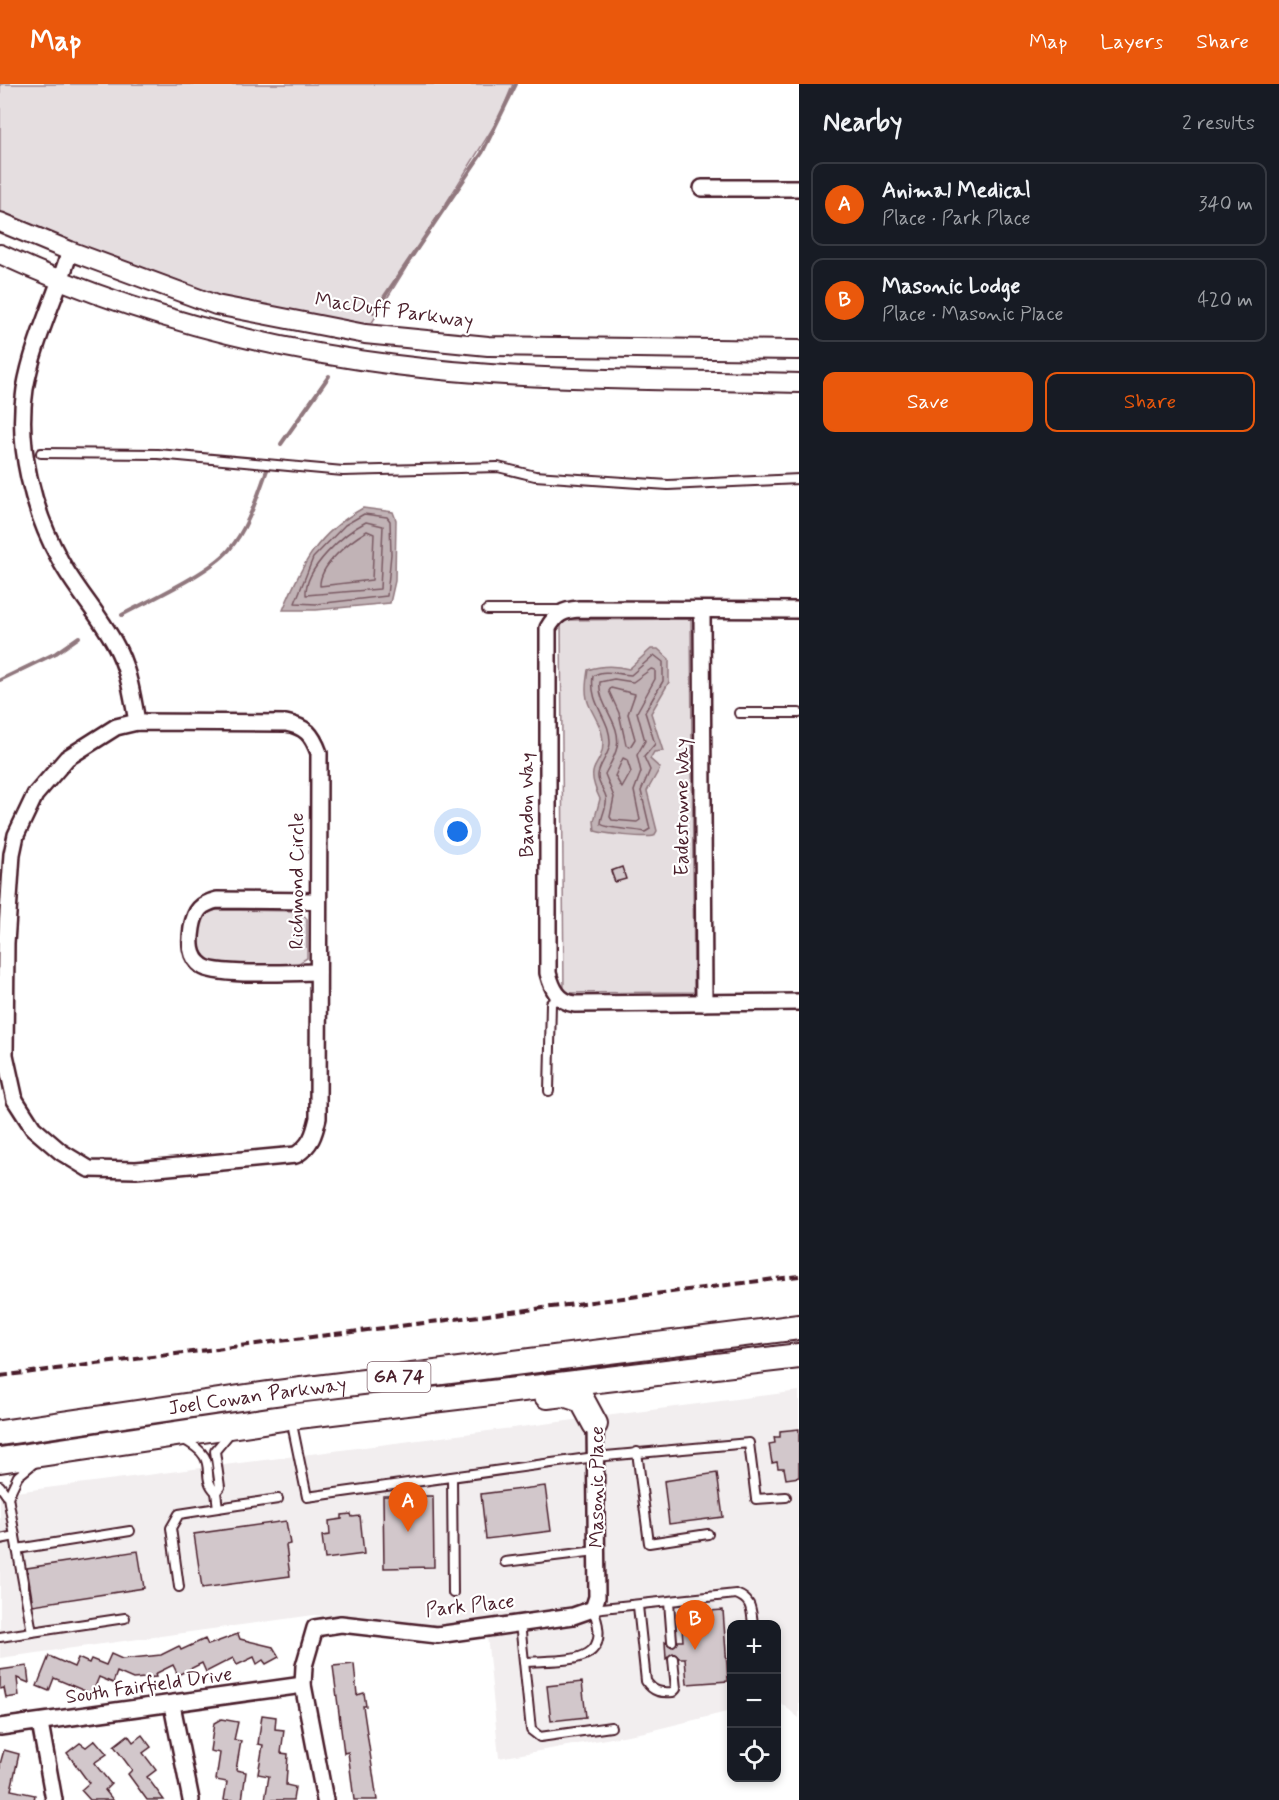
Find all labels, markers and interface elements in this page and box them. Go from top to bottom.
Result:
text: Map [30,24,81,61]
text: Map [1029,28,1067,56]
text: Layers [1100,28,1163,56]
text: Share [1196,28,1249,56]
text: Nearby [823,106,902,140]
text: 2 results [1182,110,1255,137]
text: Animal Medical [882,177,1031,205]
text: A [838,191,851,218]
text: 340 m [1198,191,1253,218]
text: Place · Park Place [882,205,1031,232]
text: Masonic Lodge [882,273,1020,301]
street label: MacDuff Parkway [313,287,475,335]
text: B [838,287,851,314]
text: 420 m [1197,287,1253,314]
text: Place · Masonic Place [882,301,1064,328]
button: Save [823,372,1033,432]
button: Share [1045,372,1255,432]
street label: Eadestowne Way [669,738,696,876]
street label: Bandon Way [514,753,541,857]
street label: Richmond Circle [284,813,311,949]
your location [443,817,472,846]
road number: GA 74 [368,1362,430,1392]
street label: Joel Cowan Parkway [166,1371,348,1422]
street label: Masonic Place [584,1426,611,1548]
pin: A [388,1482,428,1532]
street label: Park Place [424,1588,516,1624]
pin: B [676,1600,714,1650]
map controls [727,1620,781,1782]
button: + [727,1620,781,1674]
street label: South Fairfield Drive [64,1661,234,1711]
button: − [727,1674,781,1728]
button: locate [727,1728,781,1782]

